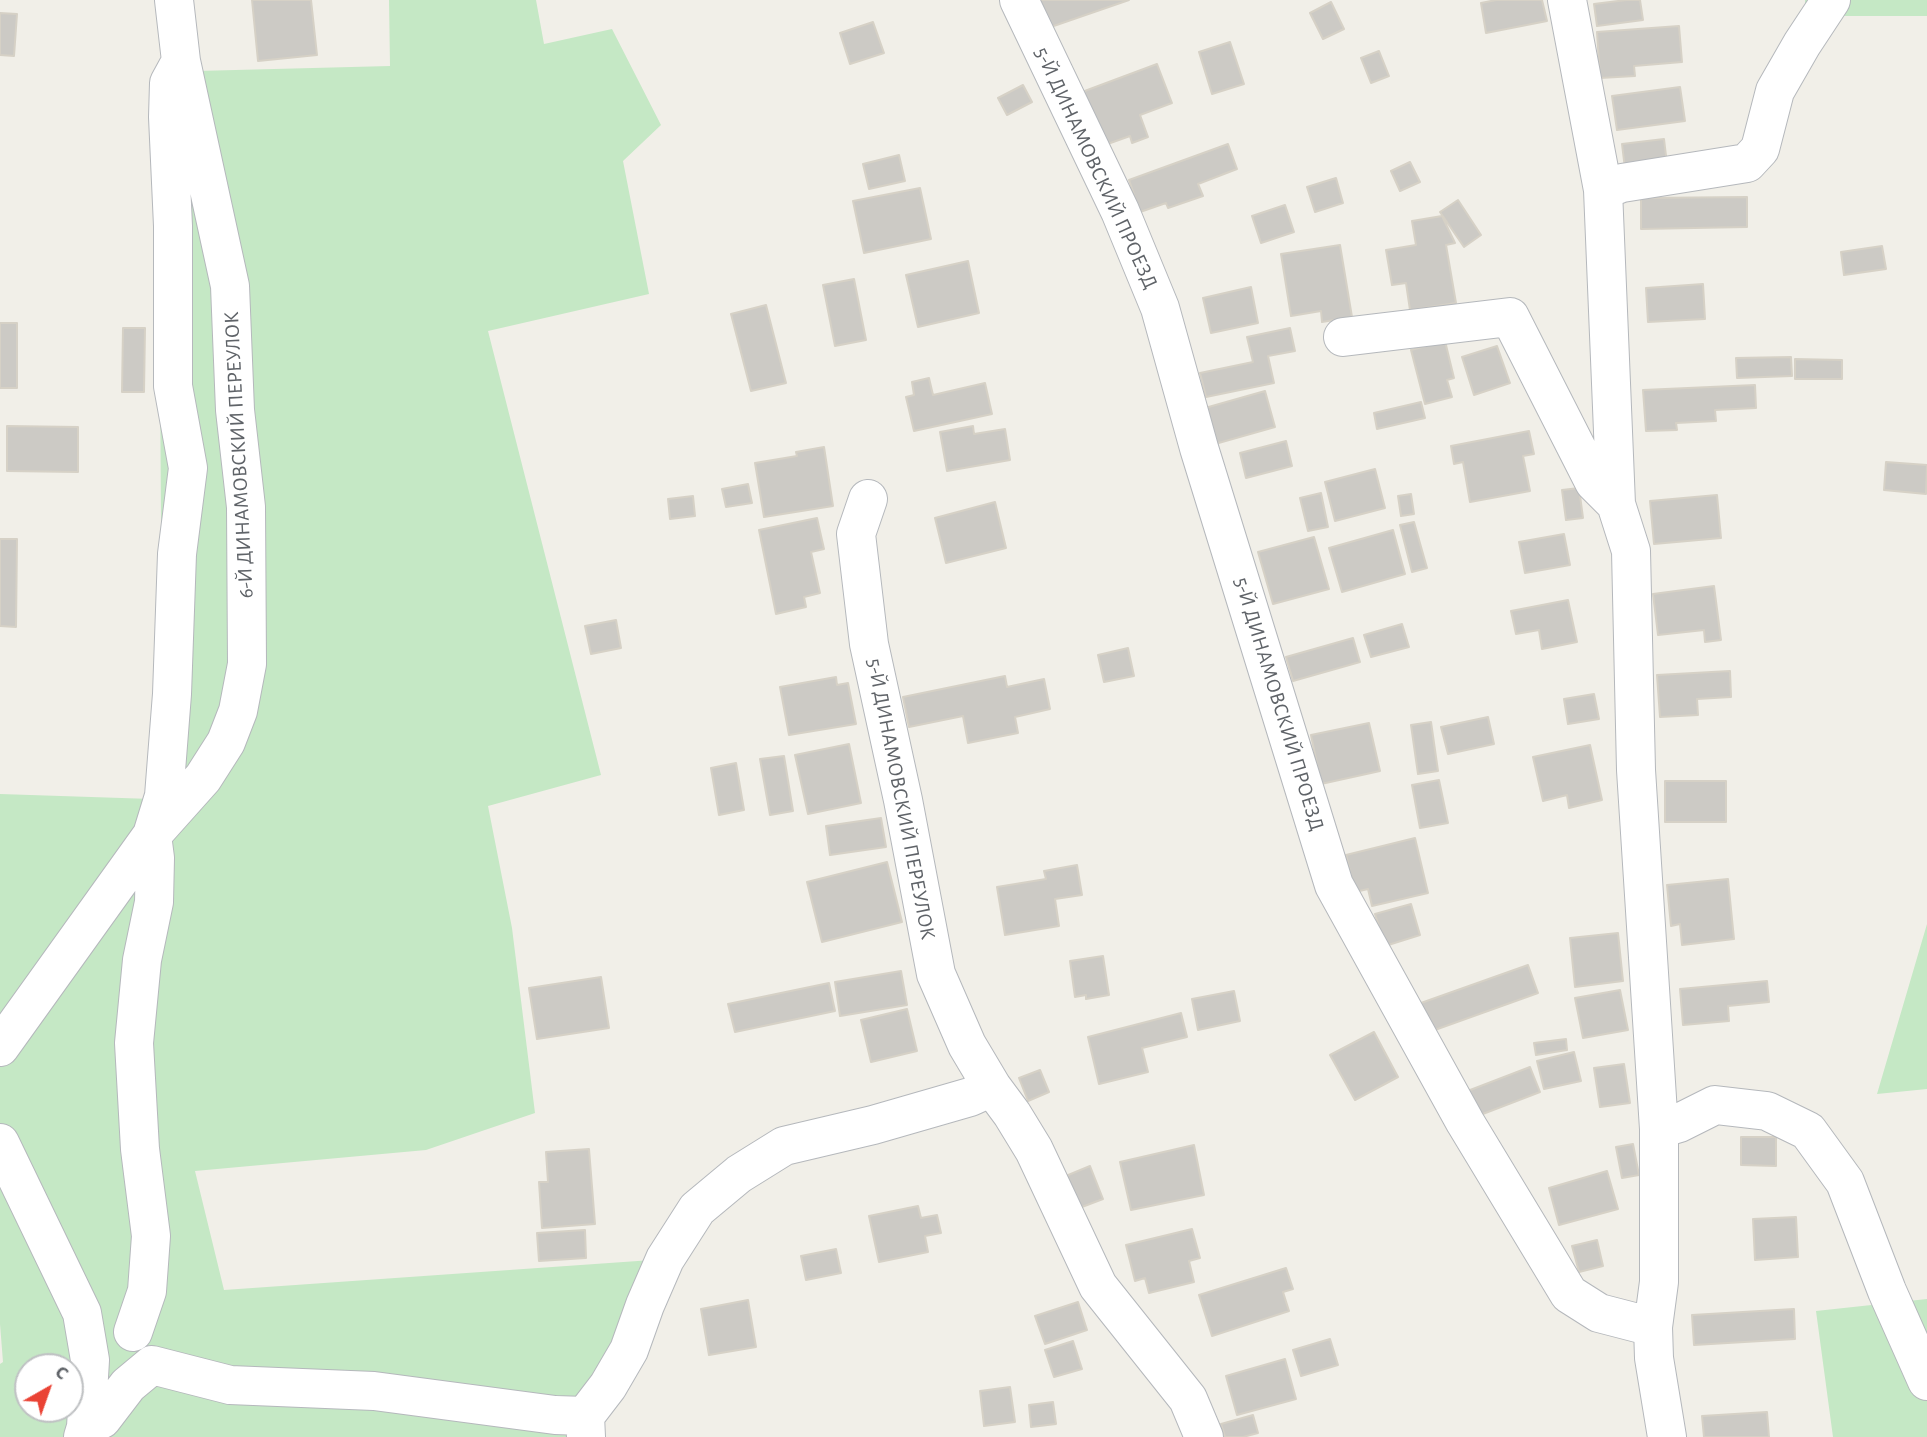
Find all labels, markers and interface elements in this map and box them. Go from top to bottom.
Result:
street label: 5-Й ДИНАМОВСКИЙ ПРОЕЗД [1029,43,1163,293]
street label: 6-Й ДИНАМОВСКИЙ ПЕРЕУЛОК [219,311,259,599]
street label: 5-Й ДИНАМОВСКИЙ ПРОЕЗД [1228,574,1330,834]
street label: 5-Й ДИНАМОВСКИЙ ПЕРЕУЛОК [861,656,941,942]
north arrow [14,1353,84,1423]
text: С [51,1362,72,1384]

